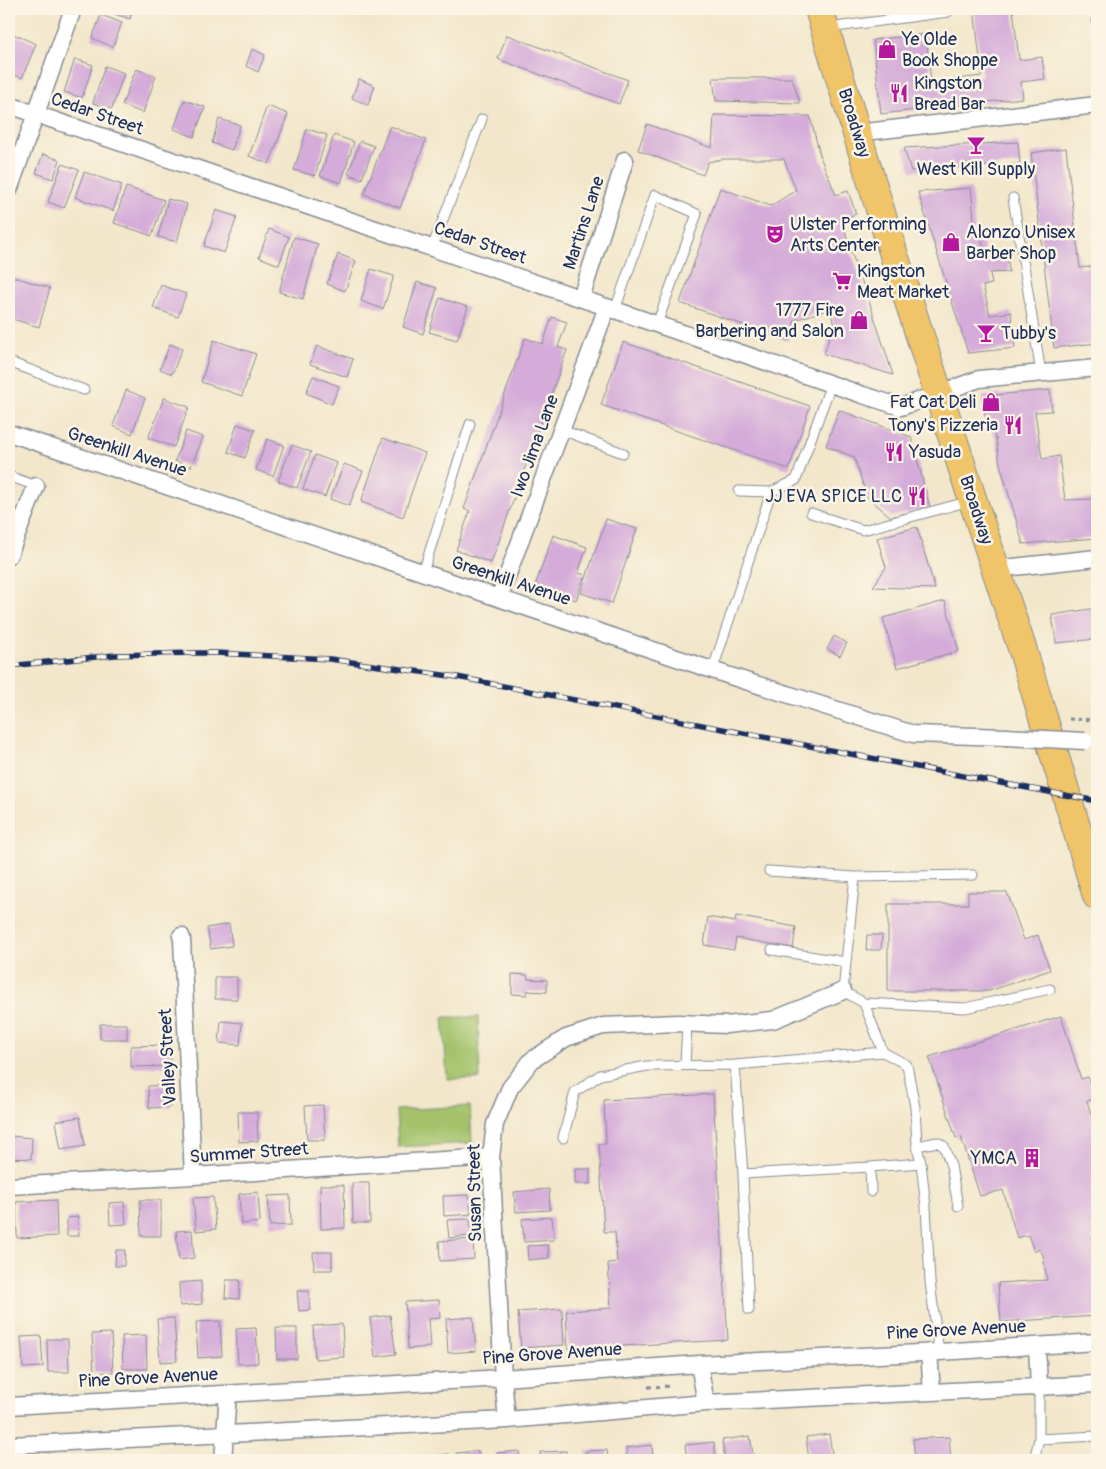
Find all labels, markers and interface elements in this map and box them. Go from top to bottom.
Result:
place label: Ye Olde Book Shoppe [901,28,998,72]
shop icon: Ye Olde Book Shoppe [876,38,898,60]
place label: Kingston Bread Bar [914,72,986,116]
restaurant icon: Kingston Bread Bar [888,82,910,104]
street label: Broadway [833,86,876,161]
street label: Cedar Street [48,87,147,141]
bar icon: West Kill Supply [965,134,987,156]
place label: West Kill Supply [917,158,1036,181]
street label: Martins Lane [558,173,610,273]
place label: Ulster Performing Arts Center [790,213,927,257]
street label: Cedar Street [431,216,530,270]
place label: Alonzo Unisex Barber Shop [966,221,1076,265]
theatre icon: Ulster Performing Arts Center [764,223,786,245]
shop icon: Alonzo Unisex Barber Shop [940,231,962,253]
place label: Kingston Meat Market [857,260,950,304]
supermarket icon: Kingston Meat Market [831,270,853,292]
place label: 1777 Fire Barbering and Salon [695,299,844,343]
shop icon: 1777 Fire Barbering and Salon [848,309,870,331]
bar icon: Tubby's [975,322,997,344]
place label: Tubby's [1001,322,1056,345]
street label: Iwo Jima Lane [506,391,564,500]
place label: Fat Cat Deli [890,391,976,414]
shop icon: Fat Cat Deli [980,391,1002,413]
place label: Tony's Pizzeria [888,414,998,437]
restaurant icon: Tony's Pizzeria [1002,414,1024,436]
street label: Greenkill Avenue [64,422,190,482]
restaurant icon: Yasuda [883,441,905,463]
place label: Yasuda [908,441,961,464]
street label: Broadway [954,473,998,548]
place label: JJ EVA SPICE LLC [765,485,902,508]
restaurant icon: JJ EVA SPICE LLC [906,485,928,507]
street label: Greenkill Avenue [448,551,574,611]
street label: Valley Street [154,1007,182,1106]
street label: Summer Street [189,1137,310,1169]
street label: Susan Street [463,1143,487,1242]
place label: YMCA [970,1147,1017,1170]
building icon: YMCA [1021,1147,1043,1169]
street label: Pine Grove Avenue [886,1315,1027,1345]
street label: Pine Grove Avenue [481,1338,623,1370]
street label: Pine Grove Avenue [78,1363,219,1393]

